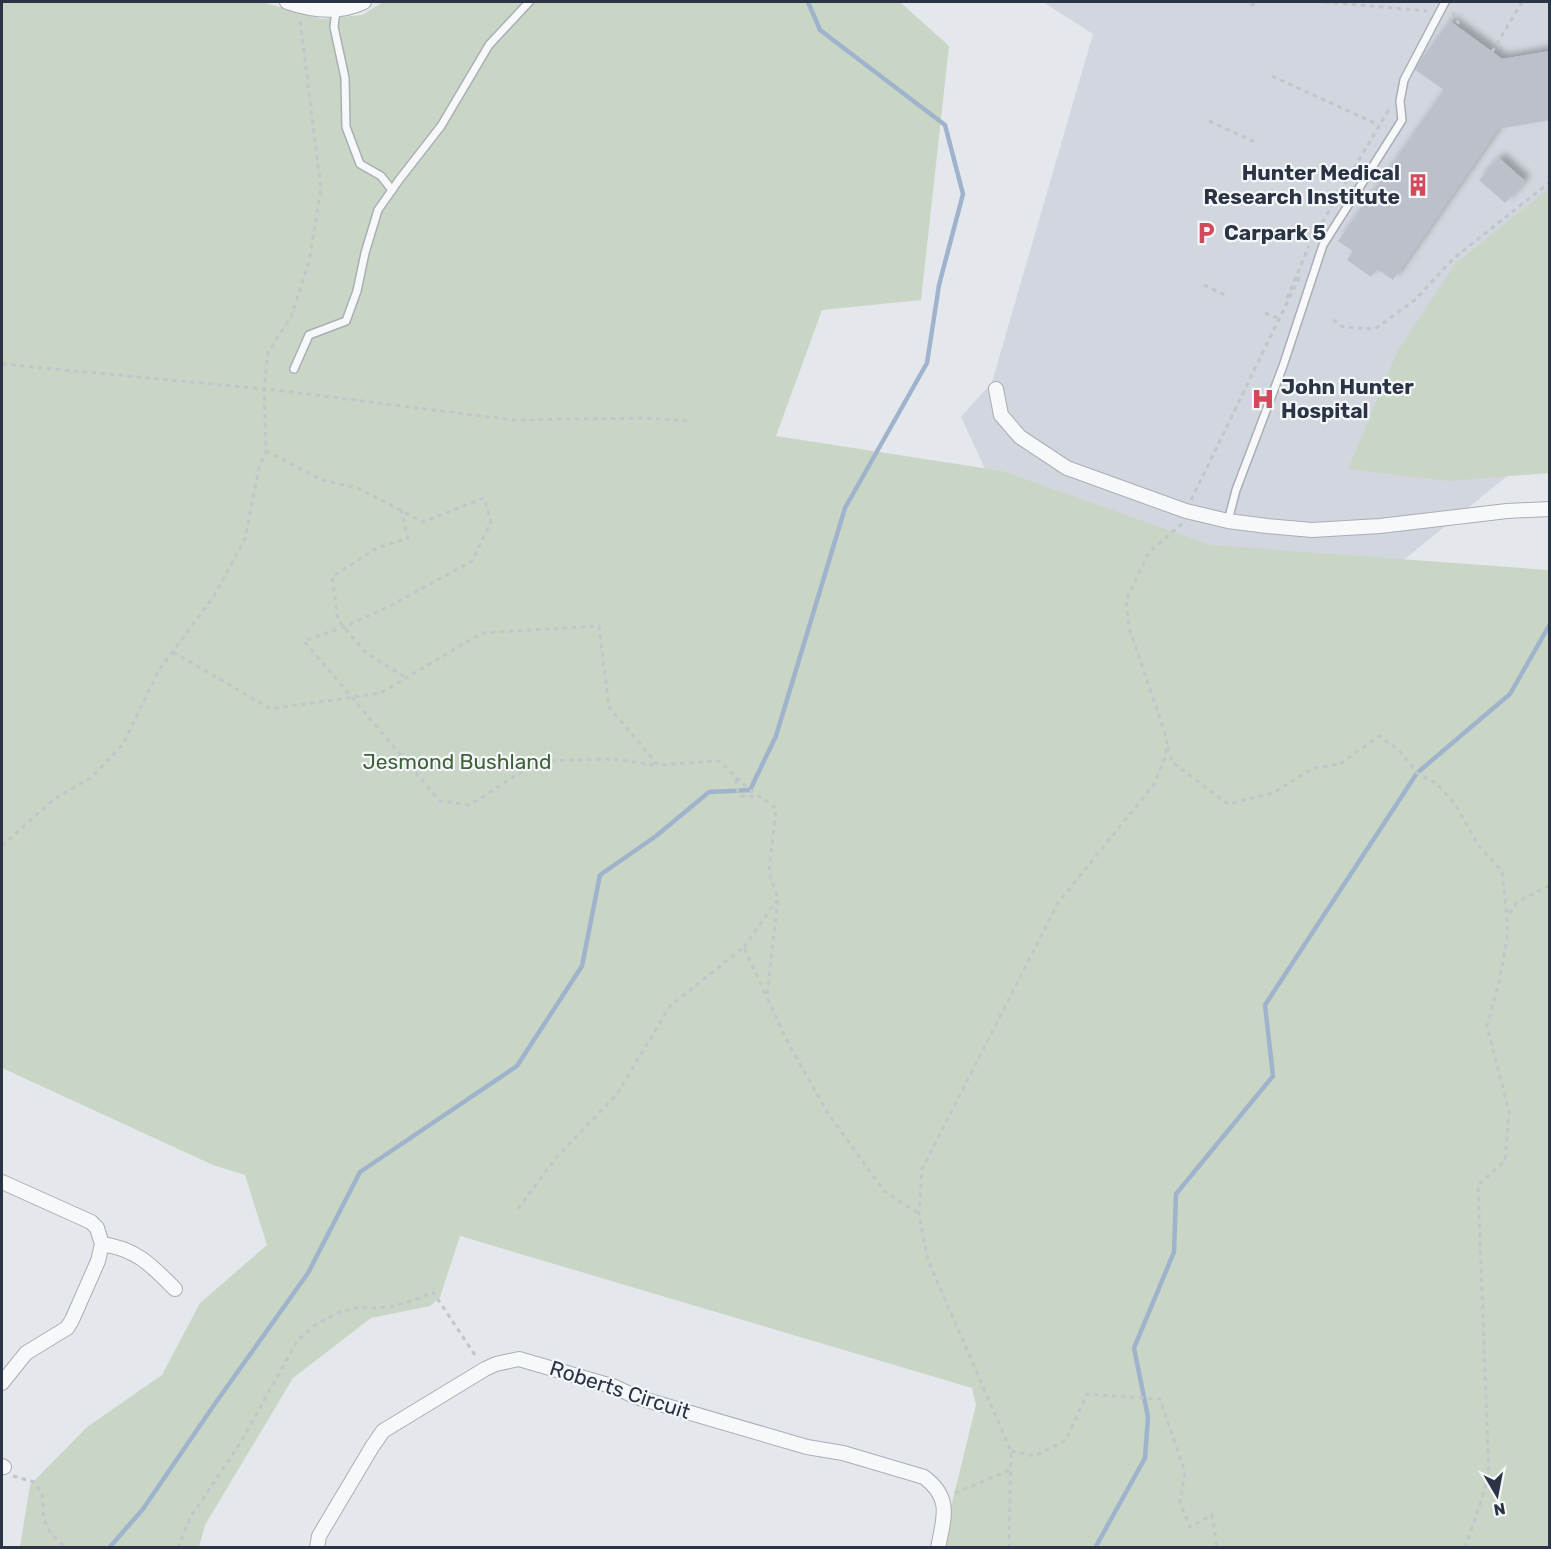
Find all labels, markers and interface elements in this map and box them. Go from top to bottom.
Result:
place label: Hunter Medical Research Institute [1203,160,1400,209]
building icon: Hunter Medical Research Institute [1405,172,1431,198]
parking icon: Carpark 5 [1193,220,1219,246]
place label: Carpark 5 [1224,220,1326,245]
place label: John Hunter Hospital [1281,374,1414,423]
hospital icon: John Hunter Hospital [1250,386,1276,412]
park label: Jesmond Bushland [363,749,551,774]
street label: Roberts Circuit [547,1355,694,1424]
north arrow [1467,1465,1527,1525]
text: N [1492,1499,1507,1520]

